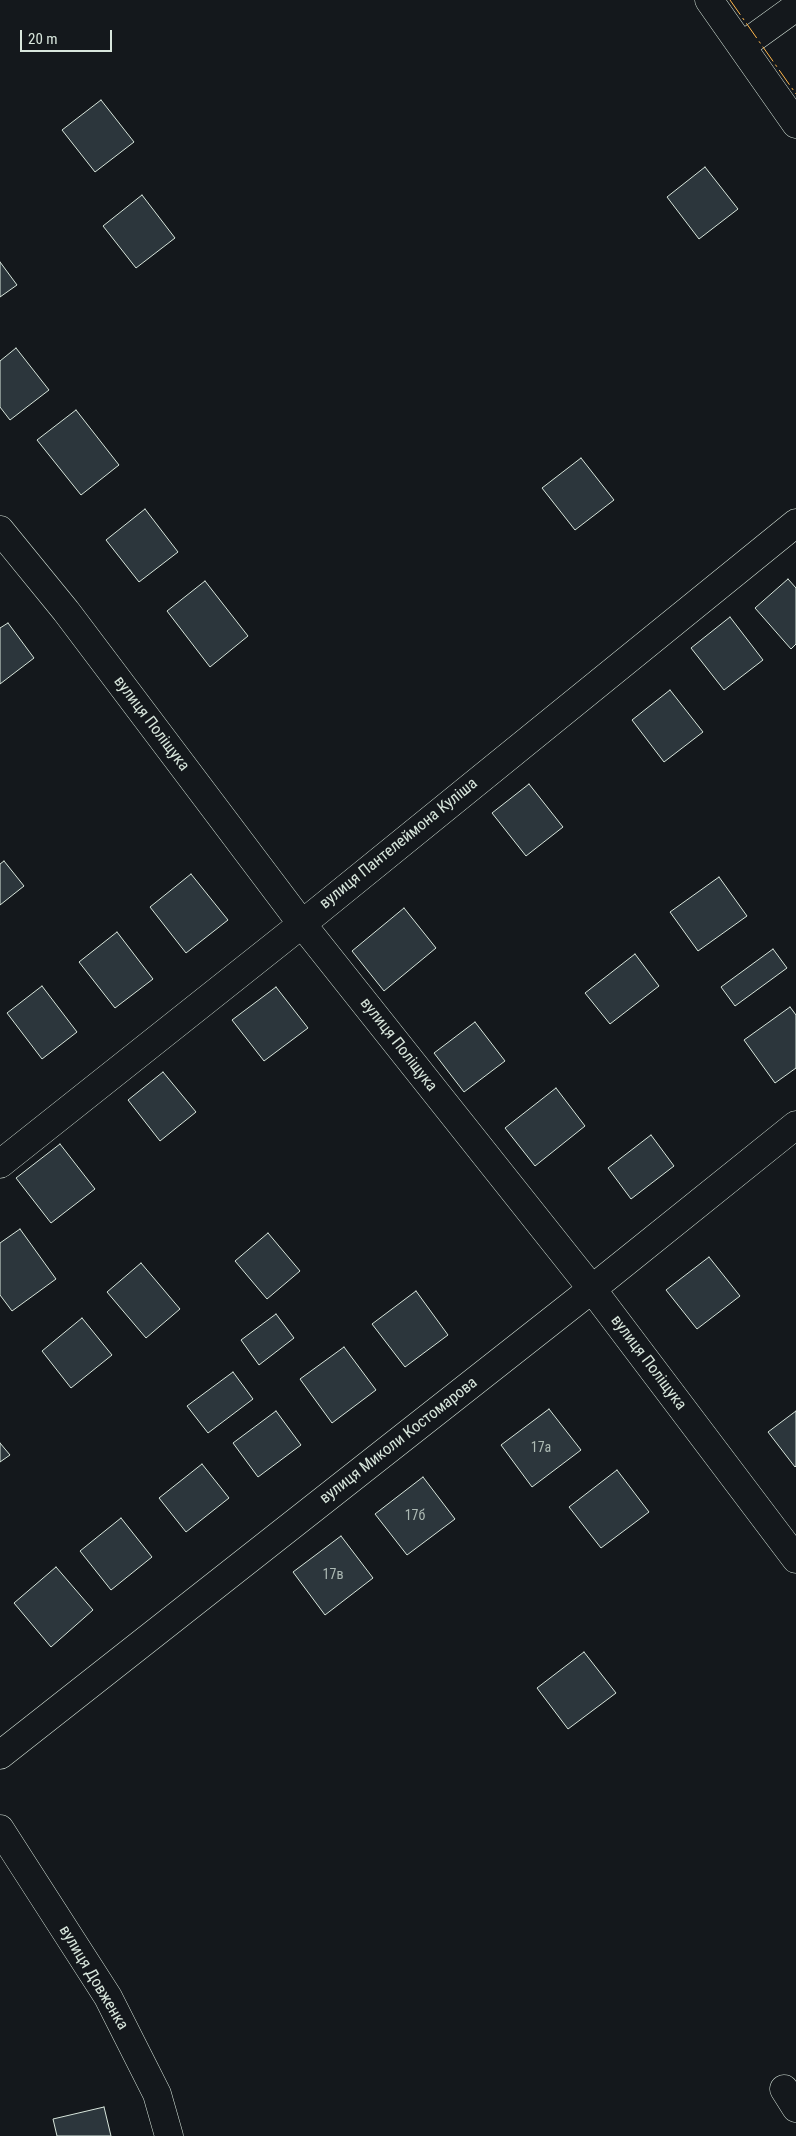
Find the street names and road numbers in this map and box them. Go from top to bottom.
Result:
street label: вулиця Поліщука [109,673,193,775]
street label: вулиця Пантелеймона Куліша [316,774,482,914]
street label: вулиця Поліщука [355,994,441,1096]
street label: вулиця Поліщука [606,1312,690,1414]
street label: вулиця Миколи Костомарова [316,1374,482,1508]
street label: вулиця Довженка [54,1922,132,2034]

